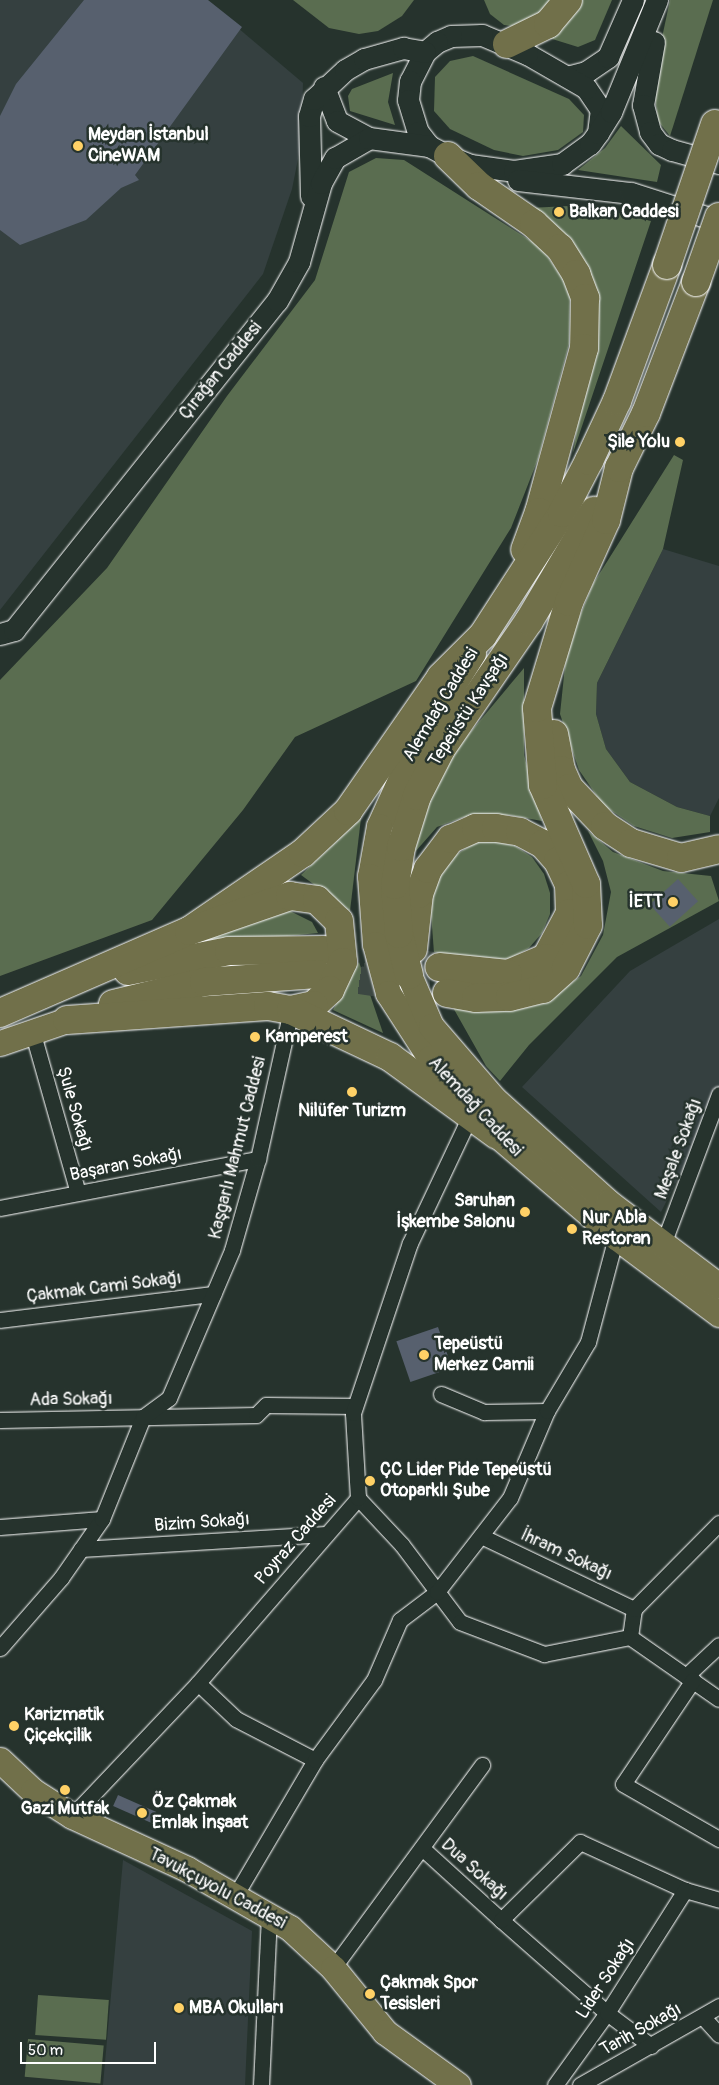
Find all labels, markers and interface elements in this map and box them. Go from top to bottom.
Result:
place label: Meydan İstanbul CineWAM [88,125,209,168]
marker: Meydan İstanbul CineWAM [72,140,84,152]
place label: Balkan Caddesi [569,201,679,223]
marker: Balkan Caddesi [553,206,565,218]
street label: Çırağan Caddesi [175,318,267,424]
place label: Şile Yolu [607,431,670,453]
marker: Şile Yolu [674,436,686,448]
street label: Alemdağ Caddesi [399,644,483,766]
street label: Tepeüstü Kavşağı [424,649,514,771]
place label: İETT [629,891,663,913]
marker: İETT [667,896,679,908]
place label: Kamperest [265,1026,348,1048]
marker: Kamperest [249,1031,261,1043]
street label: Alemdağ Caddesi [423,1053,527,1161]
street label: Kaşgarlı Mahmut Caddesi [205,1054,271,1242]
street label: Şule Sokağı [52,1064,96,1154]
marker: Nilüfer Turizm [346,1086,358,1098]
street label: Meşale Sokağı [651,1096,707,1202]
place label: Nilüfer Turizm [298,1100,406,1122]
street label: Başaran Sokağı [68,1144,184,1186]
place label: Saruhan İşkembe Salonu [396,1191,515,1234]
marker: Saruhan İşkembe Salonu [519,1206,531,1218]
place label: Nur Abla Restoran [582,1208,651,1250]
marker: Nur Abla Restoran [566,1223,578,1235]
street label: Çakmak Cami Sokağı [25,1268,183,1308]
place label: Tepeüstü Merkez Camii [434,1334,534,1376]
marker: Tepeüstü Merkez Camii [418,1349,430,1361]
street label: Ada Sokağı [29,1388,113,1412]
place label: ÇC Lider Pide Tepeüstü Otoparklı Şube [380,1460,552,1502]
marker: ÇC Lider Pide Tepeüstü Otoparklı Şube [364,1475,376,1487]
street label: Poyraz Caddesi [251,1490,341,1590]
street label: Bizim Sokağı [154,1509,250,1537]
street label: İhram Sokağı [517,1524,615,1586]
place label: Karizmatik Çiçekçilik [24,1705,104,1748]
marker: Karizmatik Çiçekçilik [8,1720,20,1732]
marker: Gazi Mutfak [59,1784,71,1796]
place label: Öz Çakmak Emlak İnşaat [152,1792,248,1835]
place label: Gazi Mutfak [21,1798,109,1820]
marker: Öz Çakmak Emlak İnşaat [136,1807,148,1819]
street label: Dua Sokağı [436,1834,512,1906]
street label: Tavukçuyolu Caddesi [145,1844,289,1934]
street label: Lider Sokağı [572,1935,640,2023]
place label: Çakmak Spor Tesisleri [380,1973,478,2016]
marker: Çakmak Spor Tesisleri [364,1988,376,2000]
place label: MBA Okulları [189,1997,284,2019]
street label: Tarih Sokağı [597,1999,685,2061]
marker: MBA Okulları [173,2002,185,2014]
scale bar [22,2032,159,2064]
text: 50 m [28,2041,63,2060]

